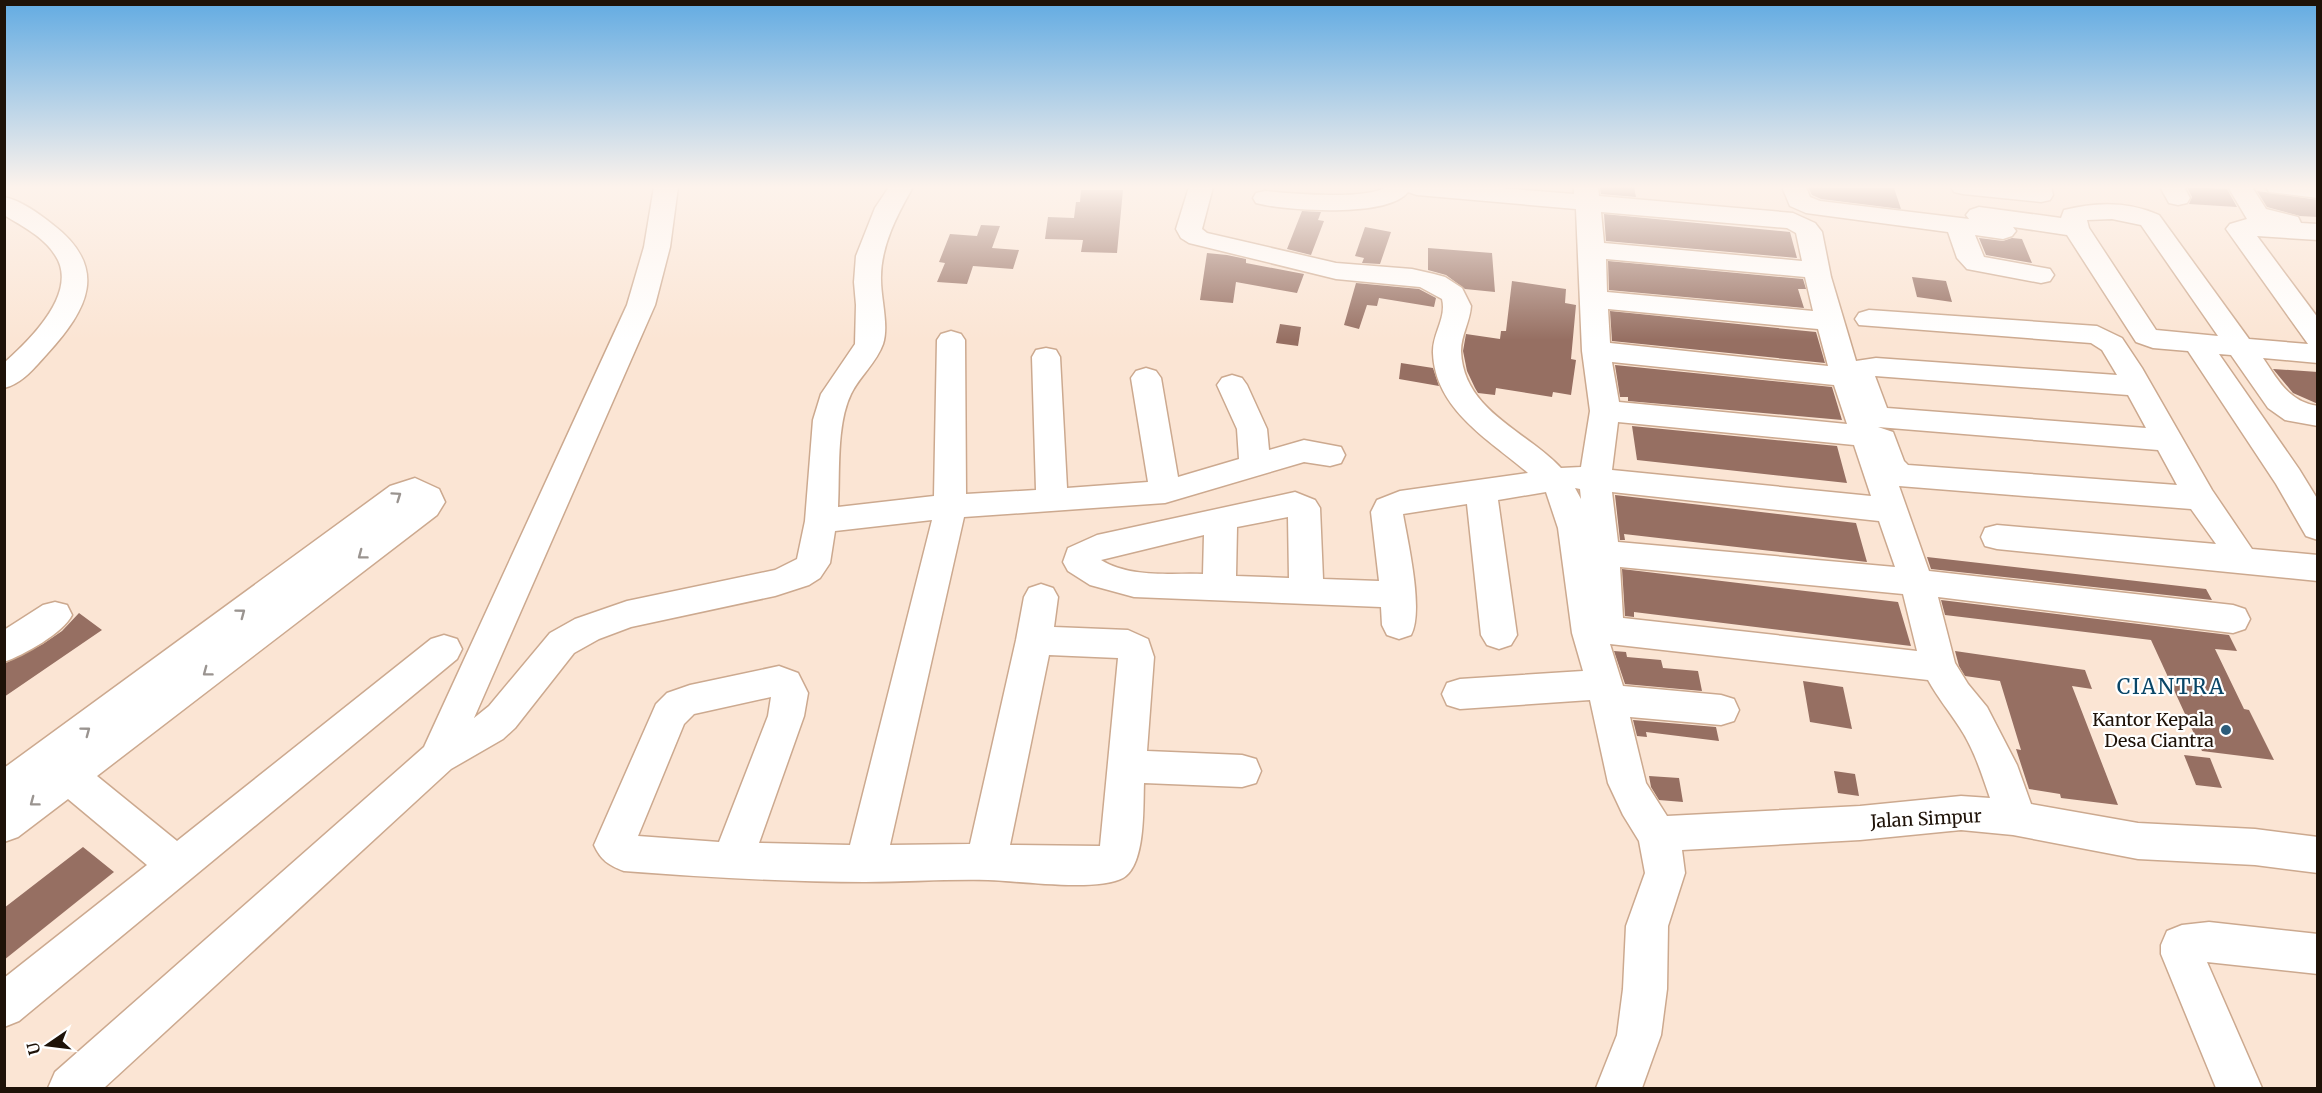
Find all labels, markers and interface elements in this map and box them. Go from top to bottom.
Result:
one-way arrow [391,493,402,504]
one-way arrow [358,547,369,558]
one-way arrow [235,610,246,621]
one-way arrow [202,665,213,676]
district label: CIANTRA [2117,673,2225,700]
place label: Kantor Kepala Desa Ciantra [2092,708,2214,752]
marker: Kantor Kepala Desa Ciantra [2219,723,2233,737]
one-way arrow [79,727,90,738]
one-way arrow [30,795,41,806]
street label: Jalan Simpur [1869,804,1982,833]
north arrow [18,1015,78,1075]
text: U [22,1040,45,1057]

